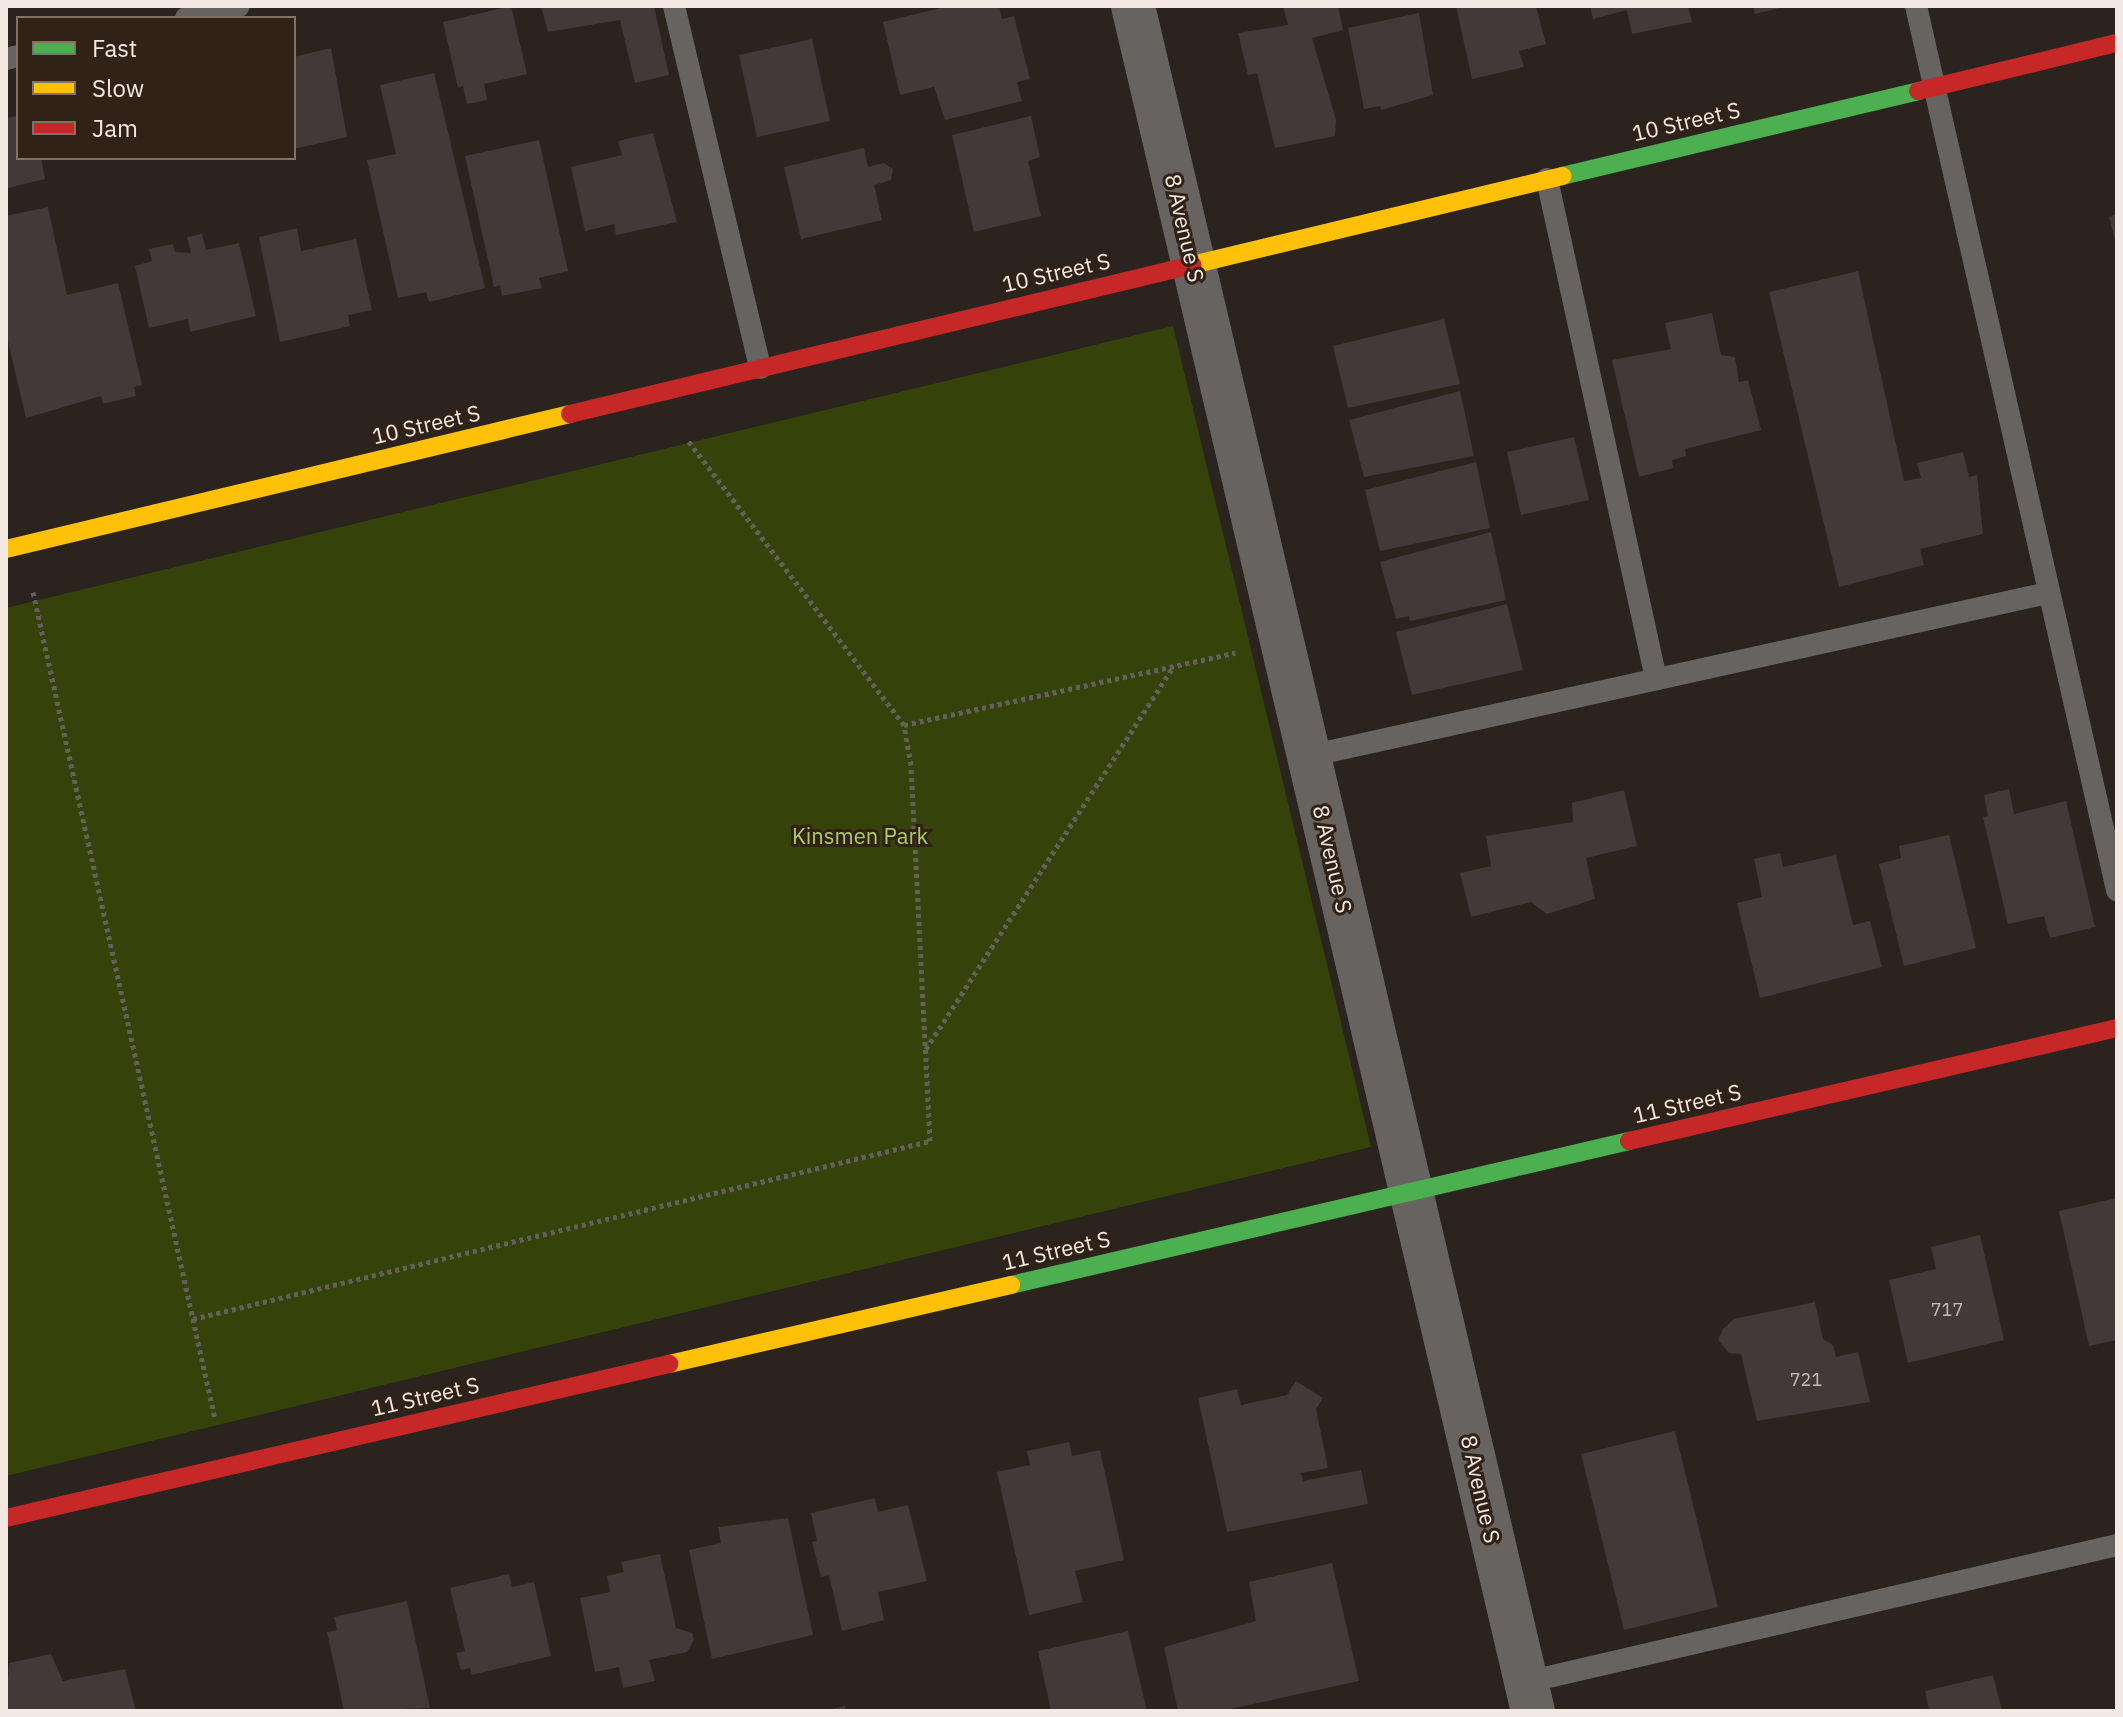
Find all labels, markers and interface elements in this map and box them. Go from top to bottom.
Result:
legend [16,16,296,160]
text: Fast [92,32,137,64]
text: Slow [92,72,144,104]
street label: 10 Street S [1629,96,1743,146]
text: Jam [92,112,138,144]
street label: 8 Avenue S [1160,172,1210,284]
street label: 10 Street S [999,247,1113,297]
street label: 10 Street S [369,399,483,449]
street label: 8 Avenue S [1308,803,1358,915]
park label: Kinsmen Park [792,823,928,849]
street label: 11 Street S [1630,1078,1744,1128]
street label: 11 Street S [999,1225,1113,1275]
house number: 717 [1931,1299,1963,1321]
house number: 721 [1790,1369,1822,1391]
street label: 11 Street S [368,1371,482,1421]
street label: 8 Avenue S [1456,1433,1506,1545]

